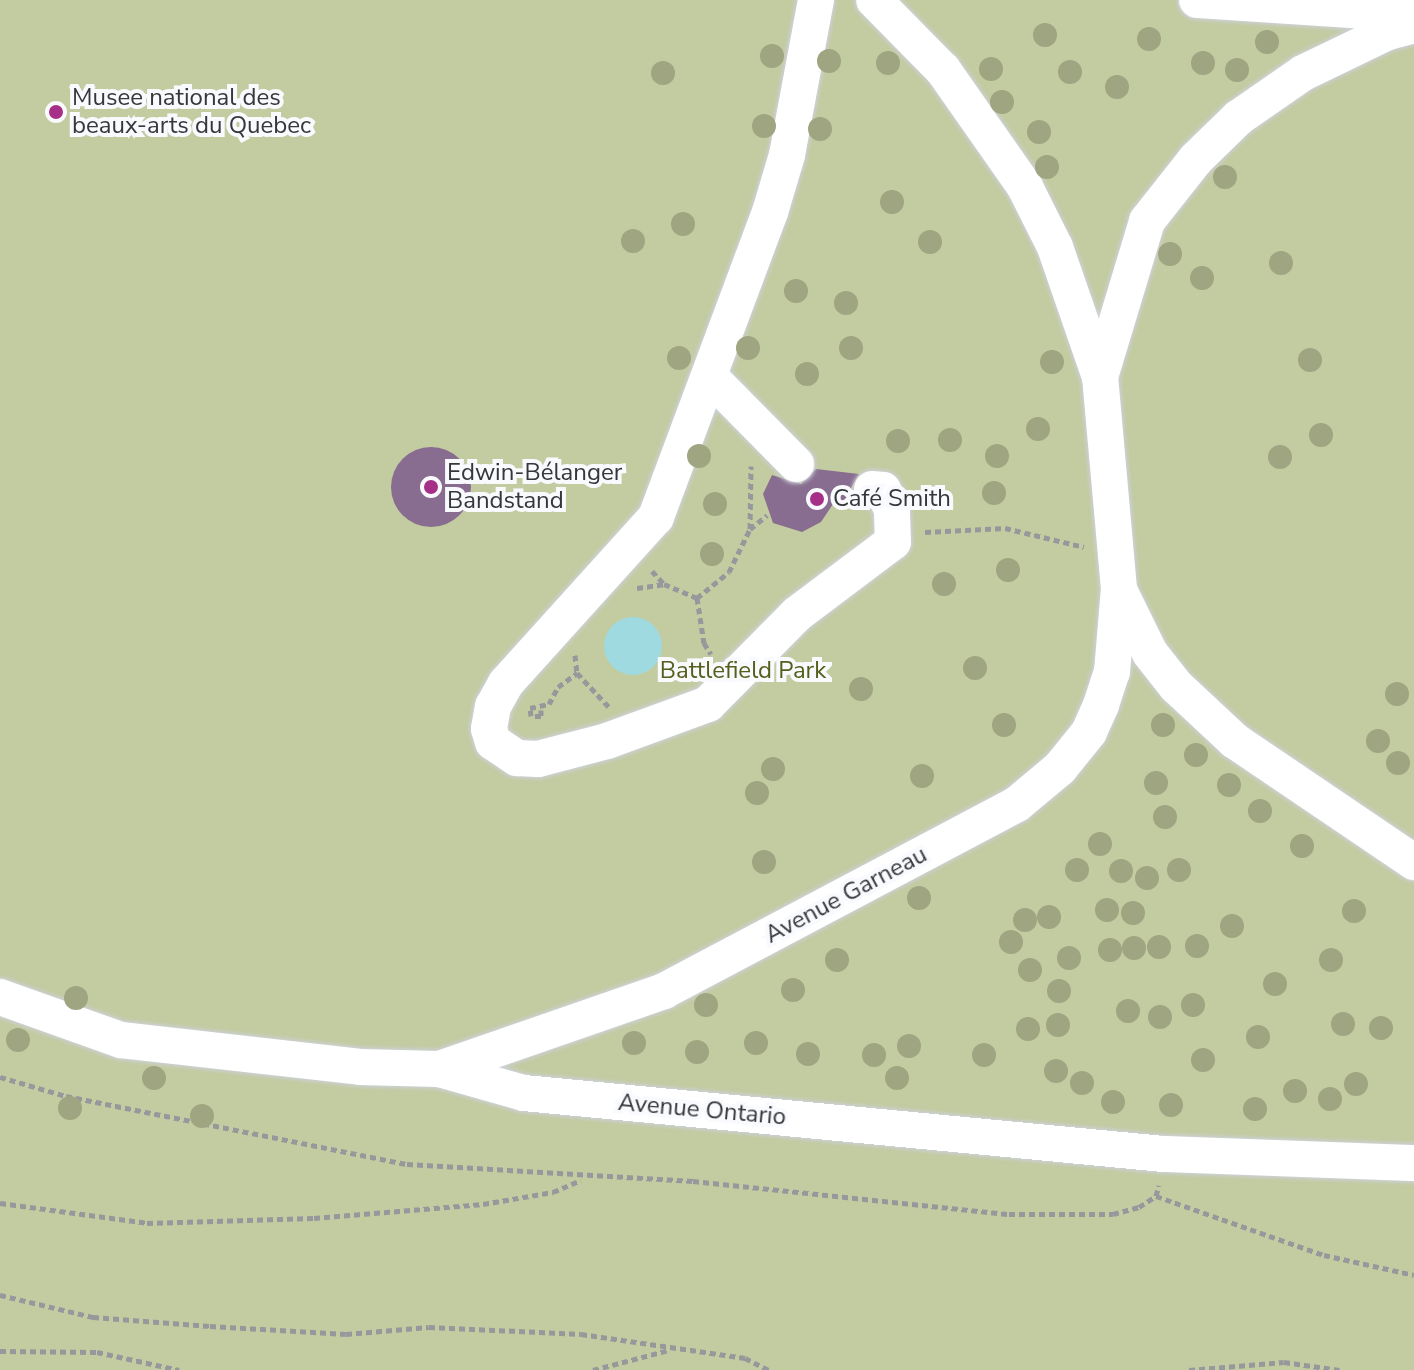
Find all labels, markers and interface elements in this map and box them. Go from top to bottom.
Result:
place label: Musee national des beaux-arts du Quebec [72,84,311,140]
marker: Musee national des beaux-arts du Quebec [47,103,65,121]
place label: Edwin-Bélanger Bandstand [447,459,622,515]
marker: Edwin-Bélanger Bandstand [422,478,440,496]
place label: Café Smith [833,485,951,513]
marker: Café Smith [808,490,826,508]
park label: Battlefield Park [660,657,826,685]
street label: Avenue Garneau [760,840,932,950]
street label: Avenue Ontario [617,1088,787,1132]

